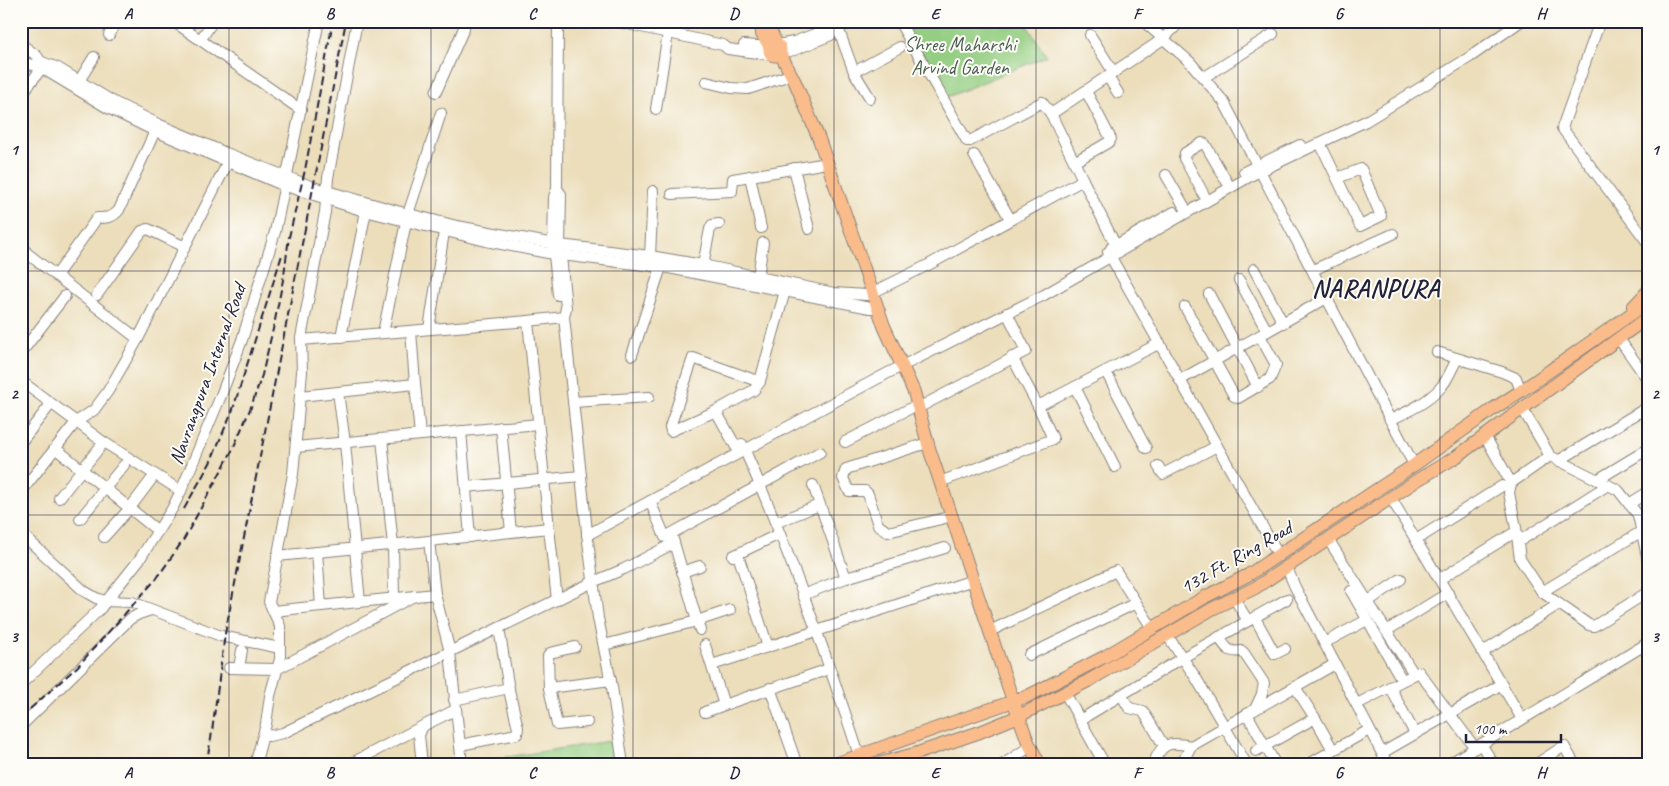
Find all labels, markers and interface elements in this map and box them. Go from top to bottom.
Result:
text: A [124,4,134,24]
text: B [326,4,336,24]
text: C [528,4,538,24]
text: D [729,4,740,24]
text: E [931,4,942,24]
text: F [1133,4,1144,24]
text: G [1335,4,1345,24]
text: H [1536,4,1548,24]
park label: Shree Maharshi Arvind Garden [904,32,1018,80]
text: 1 [10,140,19,160]
text: 1 [1651,140,1660,160]
district label: NARANPURA [1312,273,1441,305]
street label: Navrangpura Internal Road [163,278,253,468]
text: 2 [10,384,19,404]
text: 2 [1651,384,1660,404]
street label: 132 Ft. Ring Road [1176,514,1299,600]
text: 3 [10,627,19,647]
text: 3 [1651,627,1660,647]
scale bar [1466,711,1562,743]
text: 100 m [1474,720,1508,739]
text: A [124,763,134,783]
text: B [326,763,336,783]
text: C [528,763,538,783]
text: D [729,763,740,783]
text: E [931,763,942,783]
text: F [1133,763,1144,783]
text: G [1335,763,1345,783]
text: H [1536,763,1548,783]

